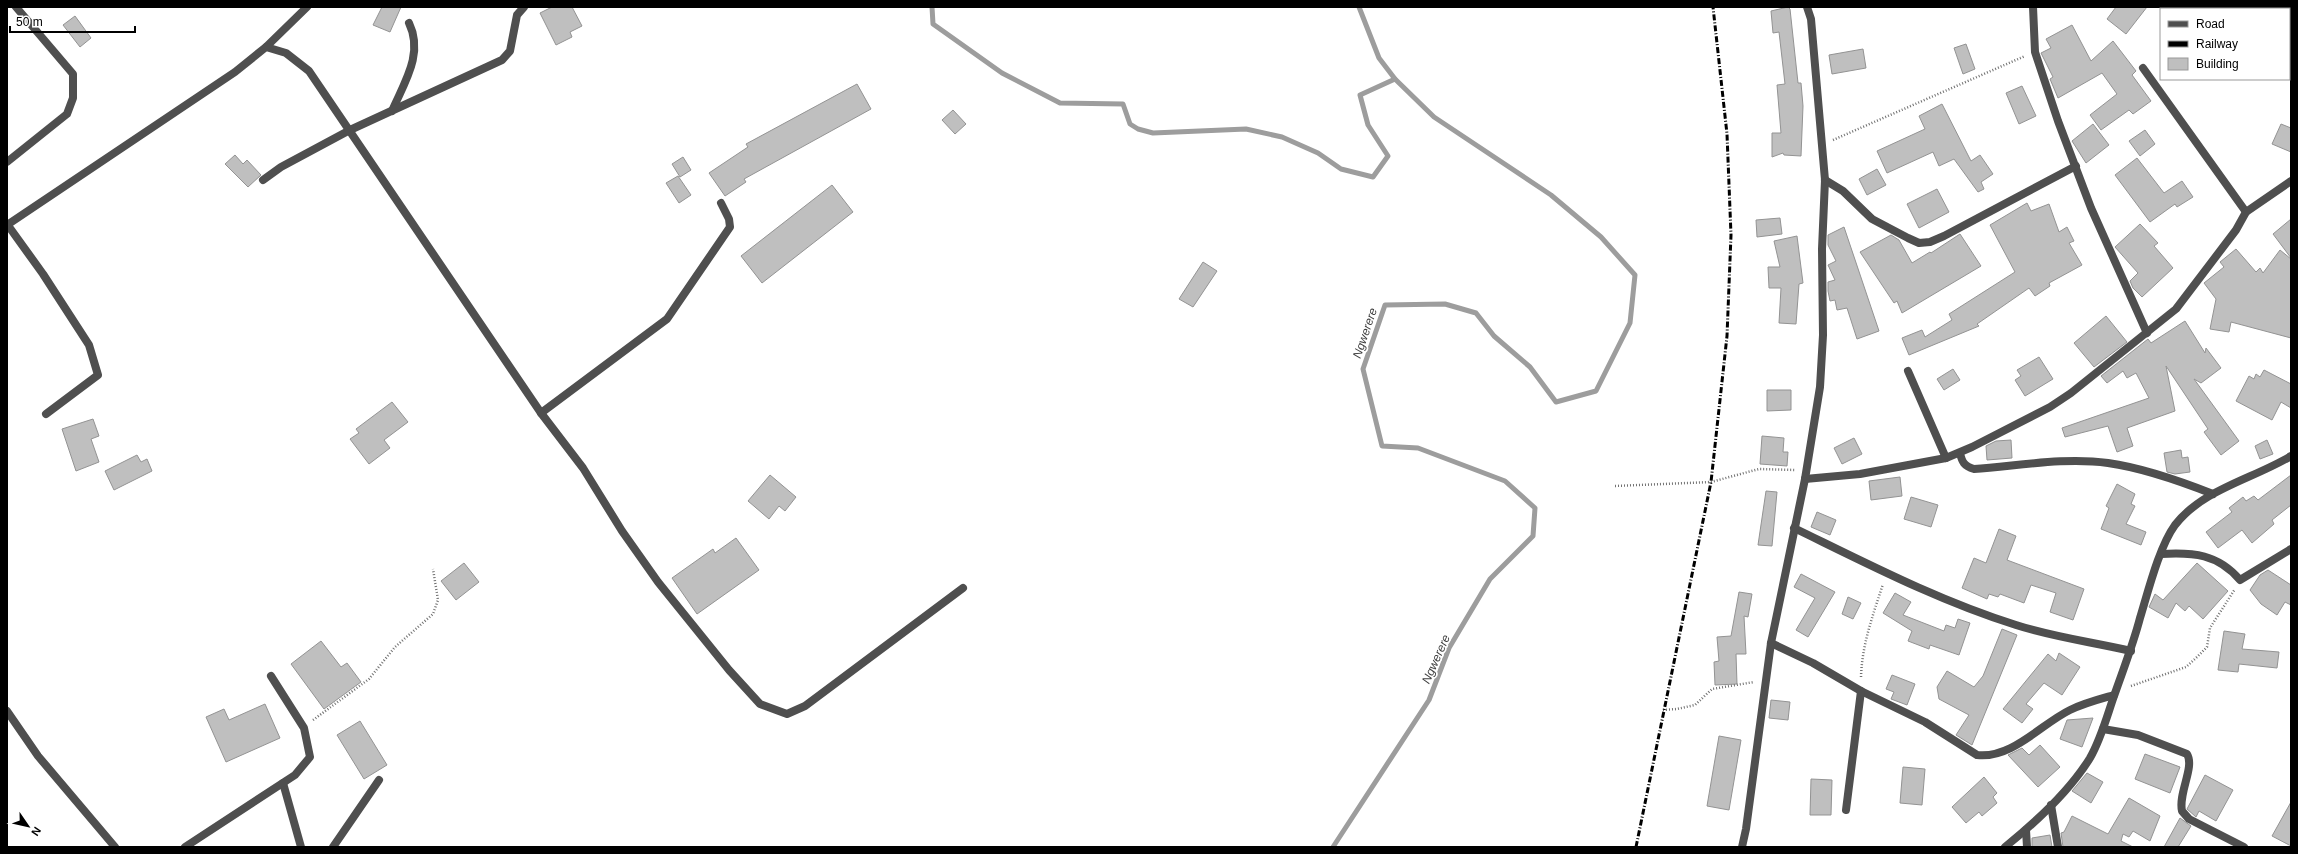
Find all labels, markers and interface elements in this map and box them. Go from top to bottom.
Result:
scale bar [10,8,135,34]
legend [2160,8,2290,80]
text: 50 m [16,15,43,29]
text: Road [2196,17,2225,31]
text: Railway [2196,37,2238,51]
text: Building [2196,57,2239,71]
water label: Ngwerere [1350,306,1380,360]
water label: Ngwerere [1419,632,1453,686]
north arrow [8,806,48,846]
text: N [29,825,43,838]

